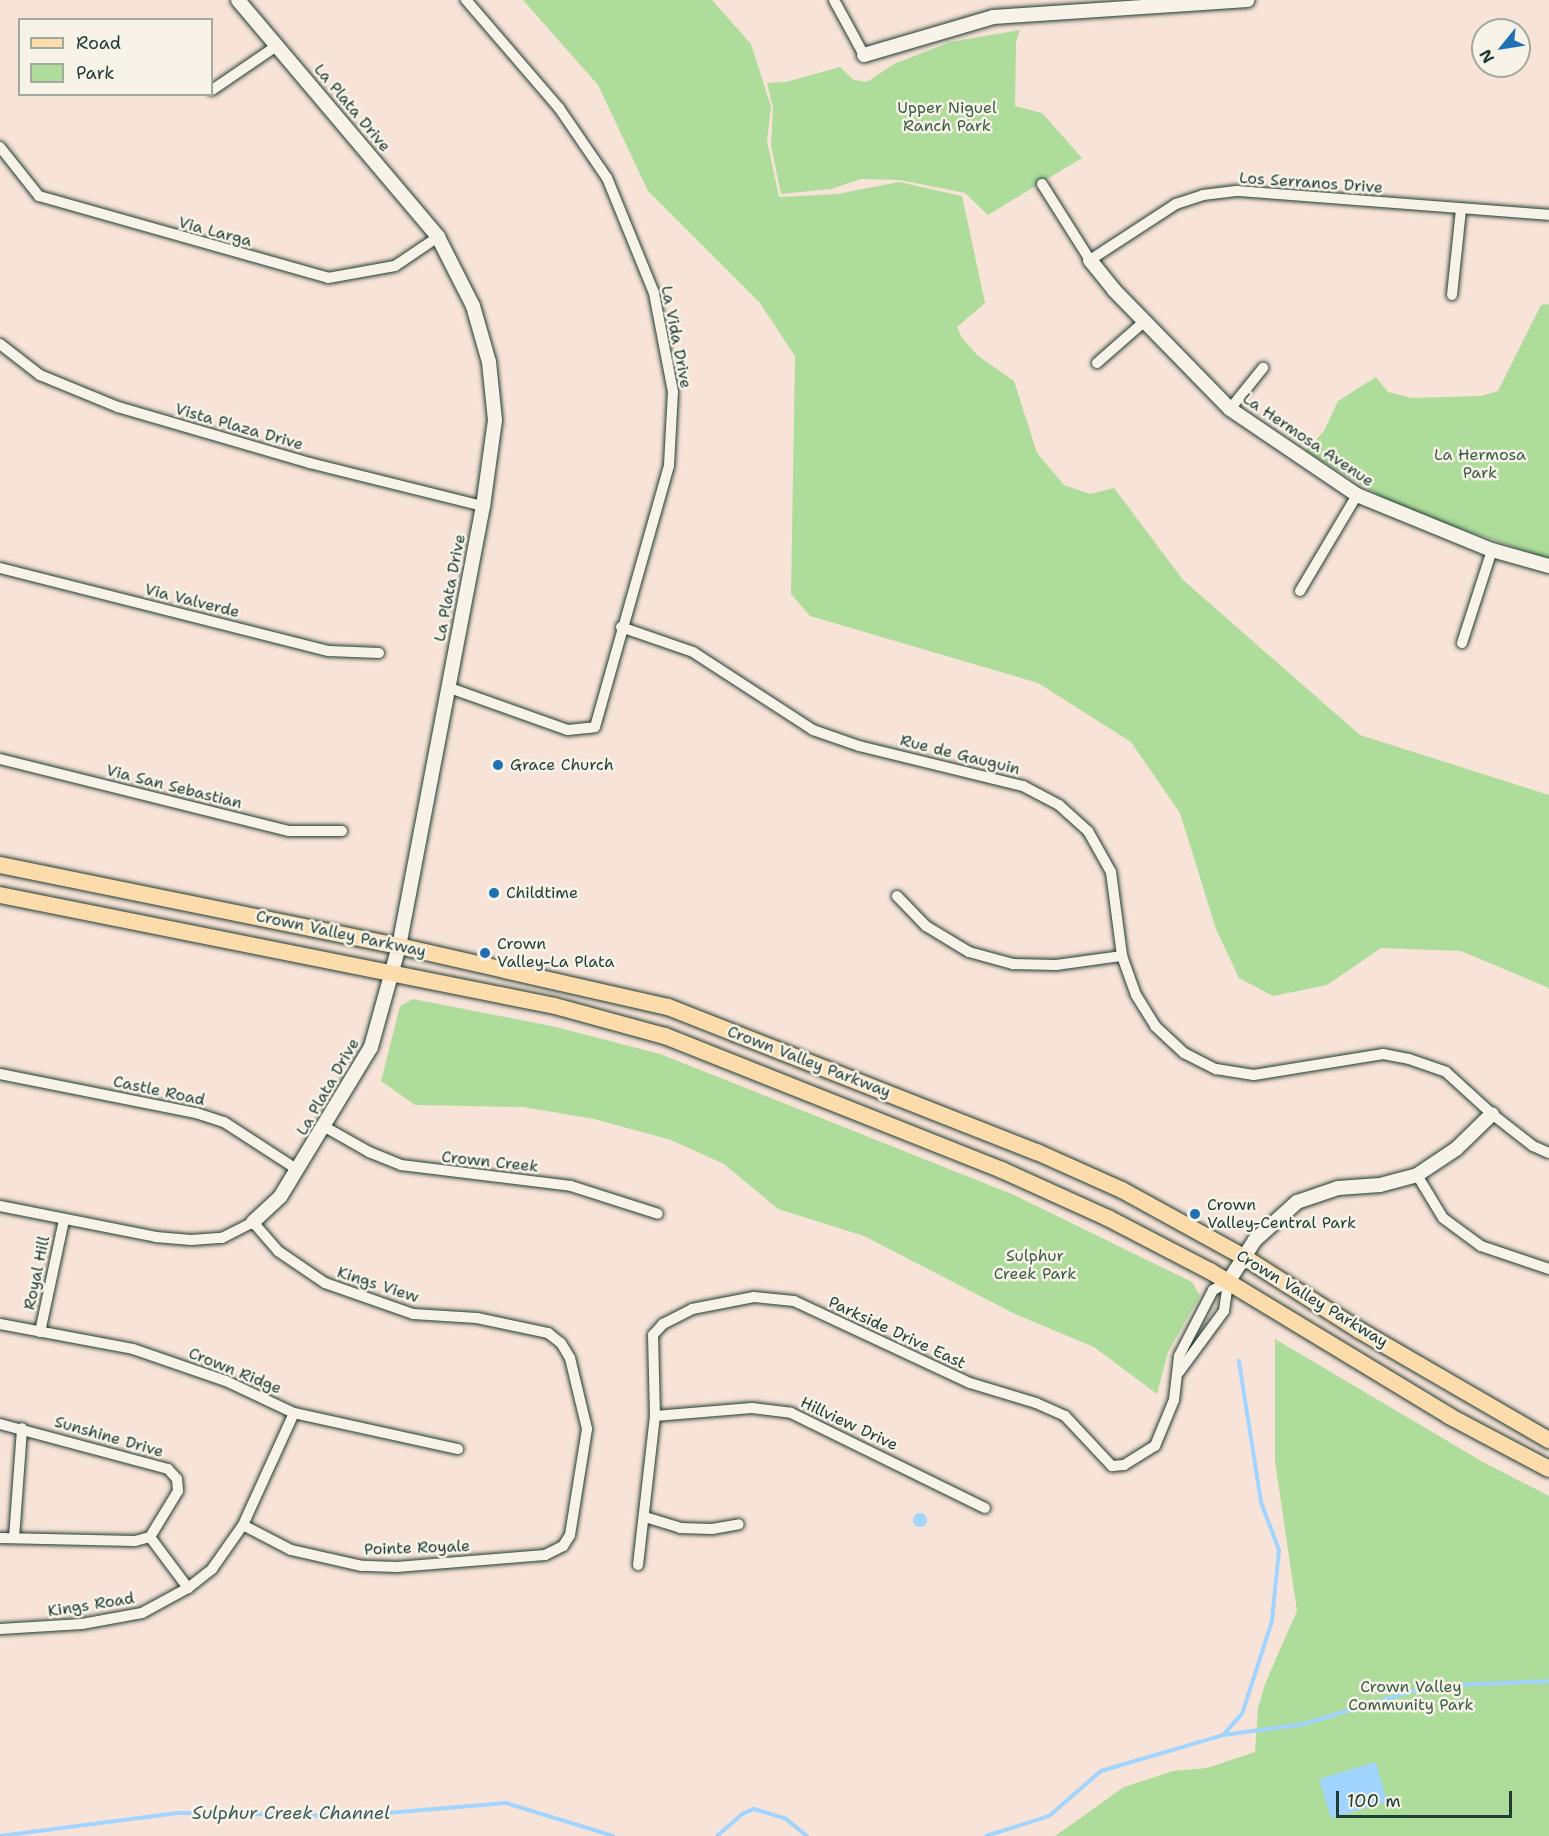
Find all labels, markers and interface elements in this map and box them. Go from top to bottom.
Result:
legend [18,18,213,96]
north arrow [1471,18,1531,78]
text: Road [76,31,121,55]
text: N [1474,46,1499,67]
street label: La Plata Drive [310,60,394,156]
text: Park [76,61,115,85]
park label: Upper Niguel Ranch Park [897,98,997,136]
street label: Los Serranos Drive [1238,168,1384,198]
street label: Via Larga [176,213,254,251]
street label: La Vida Drive [657,284,695,390]
street label: La Hermosa Avenue [1239,389,1377,491]
street label: Vista Plaza Drive [173,400,305,454]
park label: La Hermosa Park [1434,445,1526,483]
street label: La Plata Drive [430,533,470,643]
street label: Via Valverde [142,580,242,622]
street label: Rue de Gauguin [898,731,1022,779]
place label: Grace Church [510,755,614,775]
marker: Grace Church [491,758,505,772]
street label: Via San Sebastian [104,761,244,813]
place label: Childtime [506,883,578,903]
marker: Childtime [487,886,501,900]
street label: Crown Valley Parkway [254,907,428,961]
place label: Crown Valley-La Plata [497,934,615,972]
marker: Crown Valley-La Plata [478,946,492,960]
street label: Crown Valley Parkway [725,1022,893,1102]
street label: La Plata Drive [292,1035,364,1139]
street label: Castle Road [111,1072,207,1110]
street label: Crown Creek [441,1147,539,1177]
place label: Crown Valley-Central Park [1207,1195,1356,1233]
marker: Crown Valley-Central Park [1188,1207,1202,1221]
street label: Royal Hill [20,1234,54,1312]
park label: Sulphur Creek Park [994,1246,1076,1284]
street label: Crown Valley Parkway [1233,1246,1391,1352]
street label: Kings View [335,1263,421,1307]
street label: Parkside Drive East [825,1293,969,1373]
street label: Crown Ridge [186,1344,284,1398]
street label: Hillview Drive [797,1393,901,1455]
street label: Sunshine Drive [52,1412,166,1462]
street label: Pointe Royale [364,1537,470,1559]
street label: Kings Road [46,1589,136,1621]
park label: Crown Valley Community Park [1348,1677,1474,1715]
scale bar [1339,1779,1514,1817]
text: 100 m [1347,1789,1401,1813]
water label: Sulphur Creek Channel [192,1802,390,1824]

